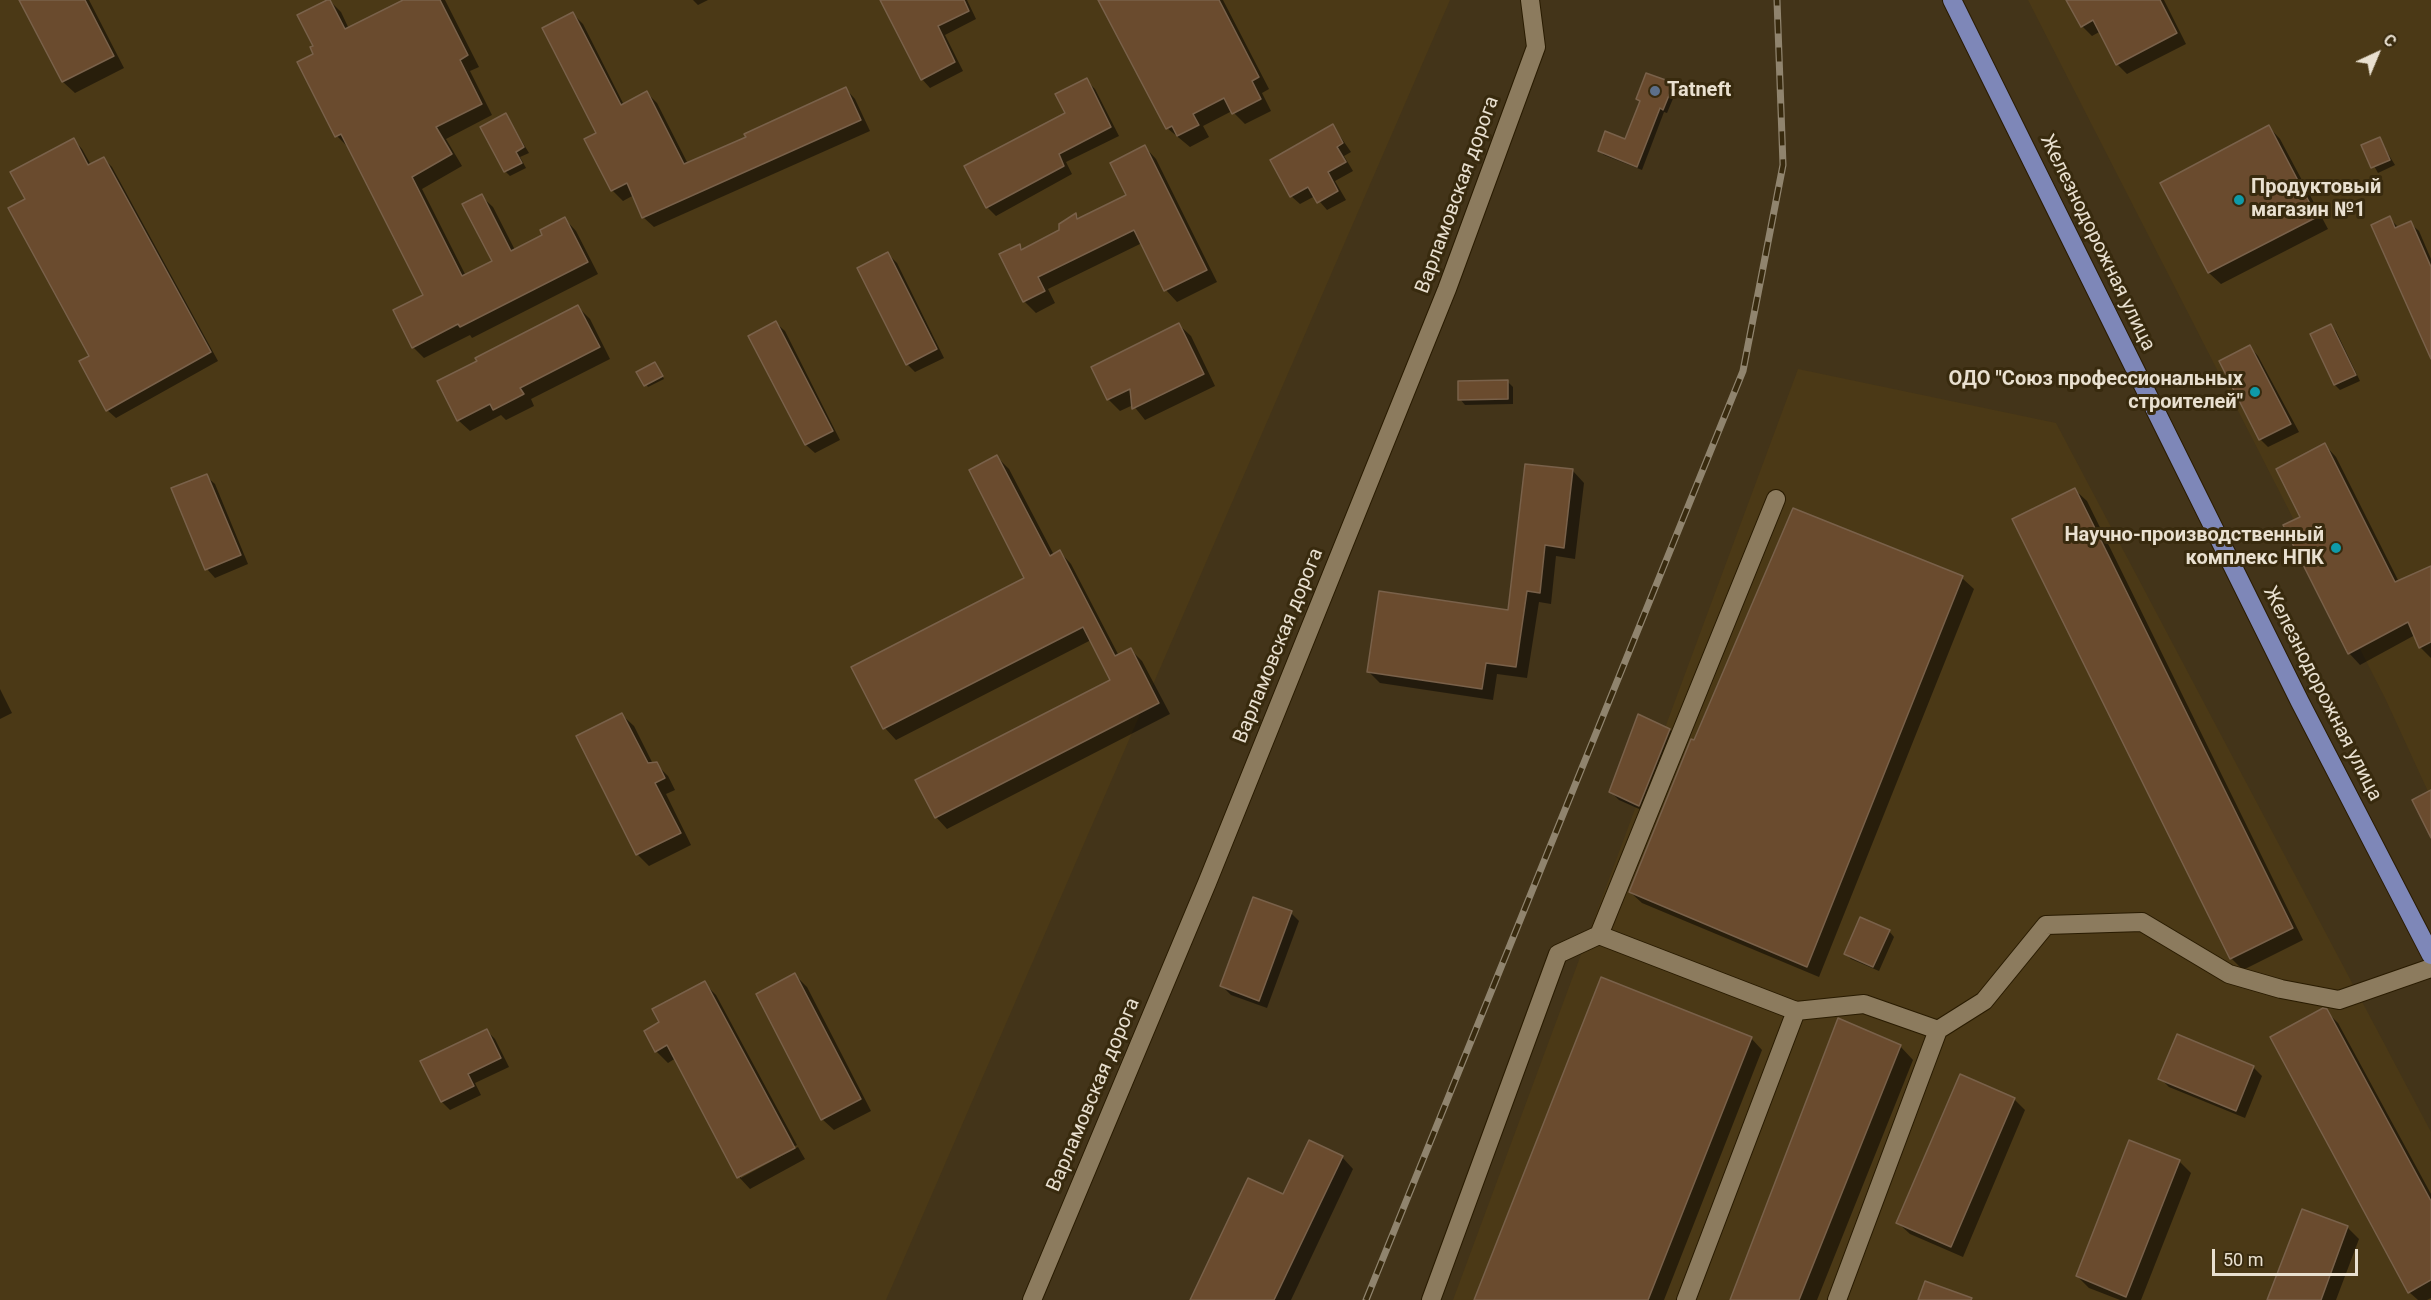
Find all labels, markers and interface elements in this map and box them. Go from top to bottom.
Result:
north arrow [2347,24,2407,84]
text: С [2379,30,2400,51]
place label: Tatneft [1667,79,1731,103]
marker: Tatneft [1648,84,1662,98]
street label: Варламовская дорога [1411,93,1505,297]
street label: Железнодорожная улица [2034,131,2160,355]
place label: Продуктовый магазин №1 [2251,176,2381,223]
marker: Продуктовый магазин №1 [2232,193,2246,207]
place label: ОДО "Союз профессиональных строителей" [1949,368,2243,415]
marker: ОДО "Союз профессиональных строителей" [2248,385,2262,399]
place label: Научно-производственный комплекс НПК [2064,524,2324,571]
marker: Научно-производственный комплекс НПК [2329,541,2343,555]
street label: Варламовская дорога [1229,545,1329,747]
street label: Железнодорожная улица [2257,583,2387,805]
street label: Варламовская дорога [1042,995,1146,1195]
scale bar [2215,1237,2360,1275]
text: 50 m [2223,1249,2263,1270]

